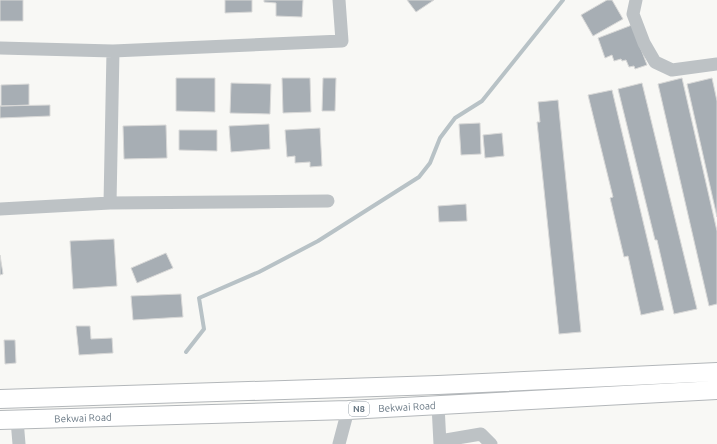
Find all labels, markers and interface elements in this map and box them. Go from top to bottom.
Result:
street label: Bekwai Road [378,400,436,414]
road number: N8 [349,402,369,416]
street label: Bekwai Road [54,411,112,425]

